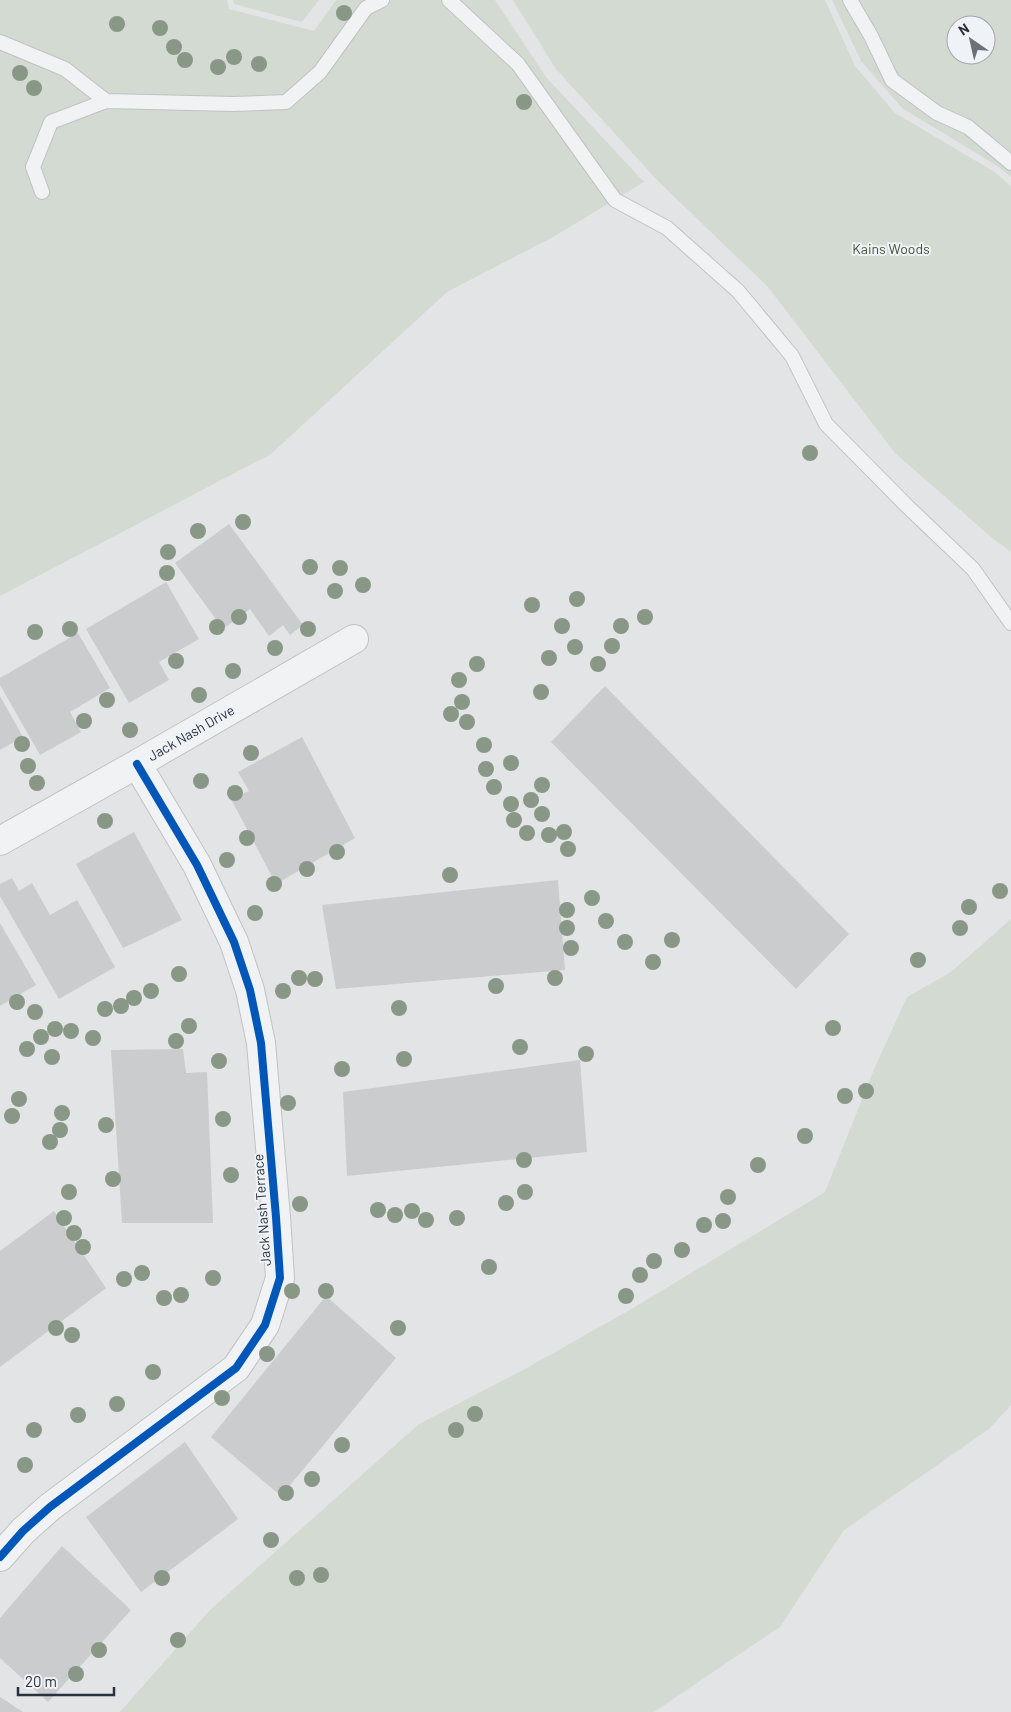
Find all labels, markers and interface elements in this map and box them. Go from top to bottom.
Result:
north arrow [946,15,996,65]
text: N [955,19,972,38]
park label: Kains Woods [852,240,930,257]
street label: Jack Nash Drive [144,701,237,764]
street label: Jack Nash Terrace [249,1153,274,1267]
scale bar [18,1664,114,1696]
text: 20 m [25,1672,57,1690]

